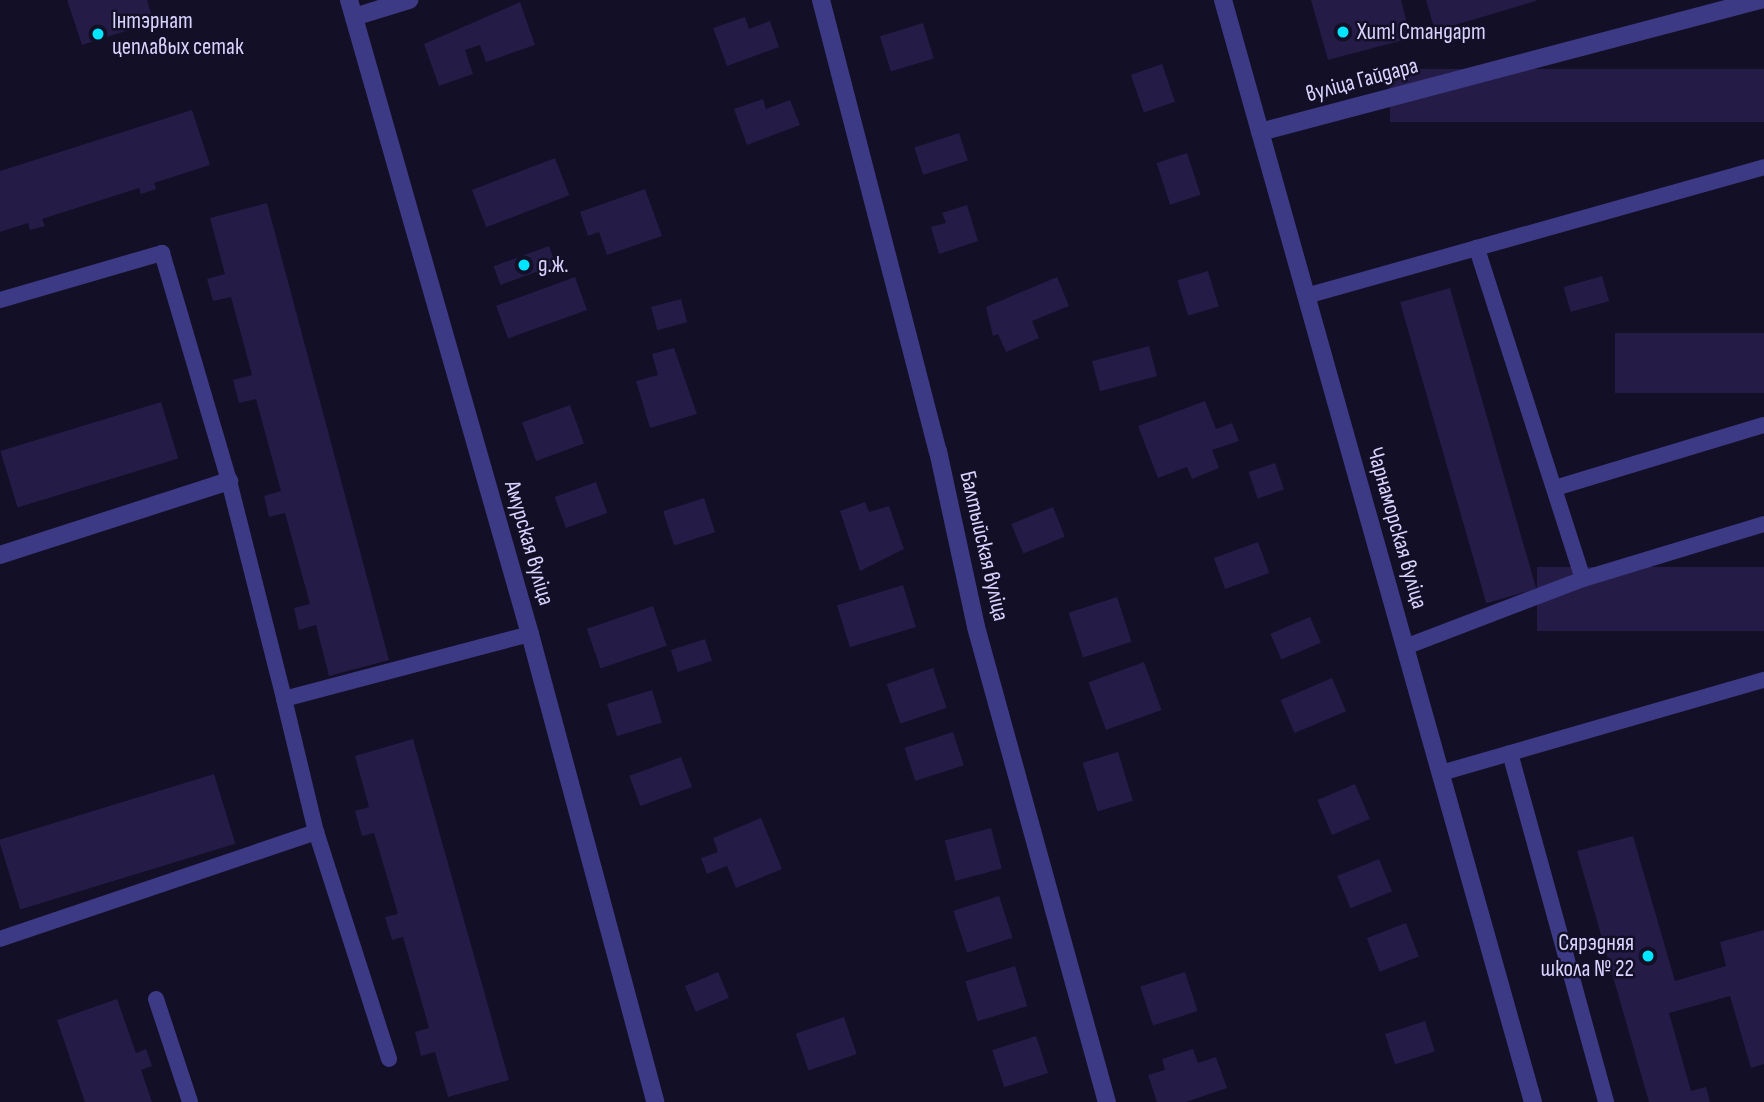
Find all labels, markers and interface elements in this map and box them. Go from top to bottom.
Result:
place label: Інтэрнат цеплавых сетак [112,7,244,61]
place label: Хит! Стандарт [1357,18,1486,46]
marker: Хит! Стандарт [1335,24,1351,40]
marker: Інтэрнат цеплавых сетак [90,26,106,42]
street label: вуліца Гайдара [1303,52,1421,108]
place label: д.ж. [538,251,569,279]
marker: д.ж. [516,257,532,273]
street label: Чарнаморская вуліца [1361,444,1433,612]
street label: Балтыйская вуліца [953,468,1015,624]
street label: Амурская вуліца [498,478,560,608]
place label: Сярэдняя школа № 22 [1541,929,1634,983]
marker: Сярэдняя школа № 22 [1640,948,1656,964]

